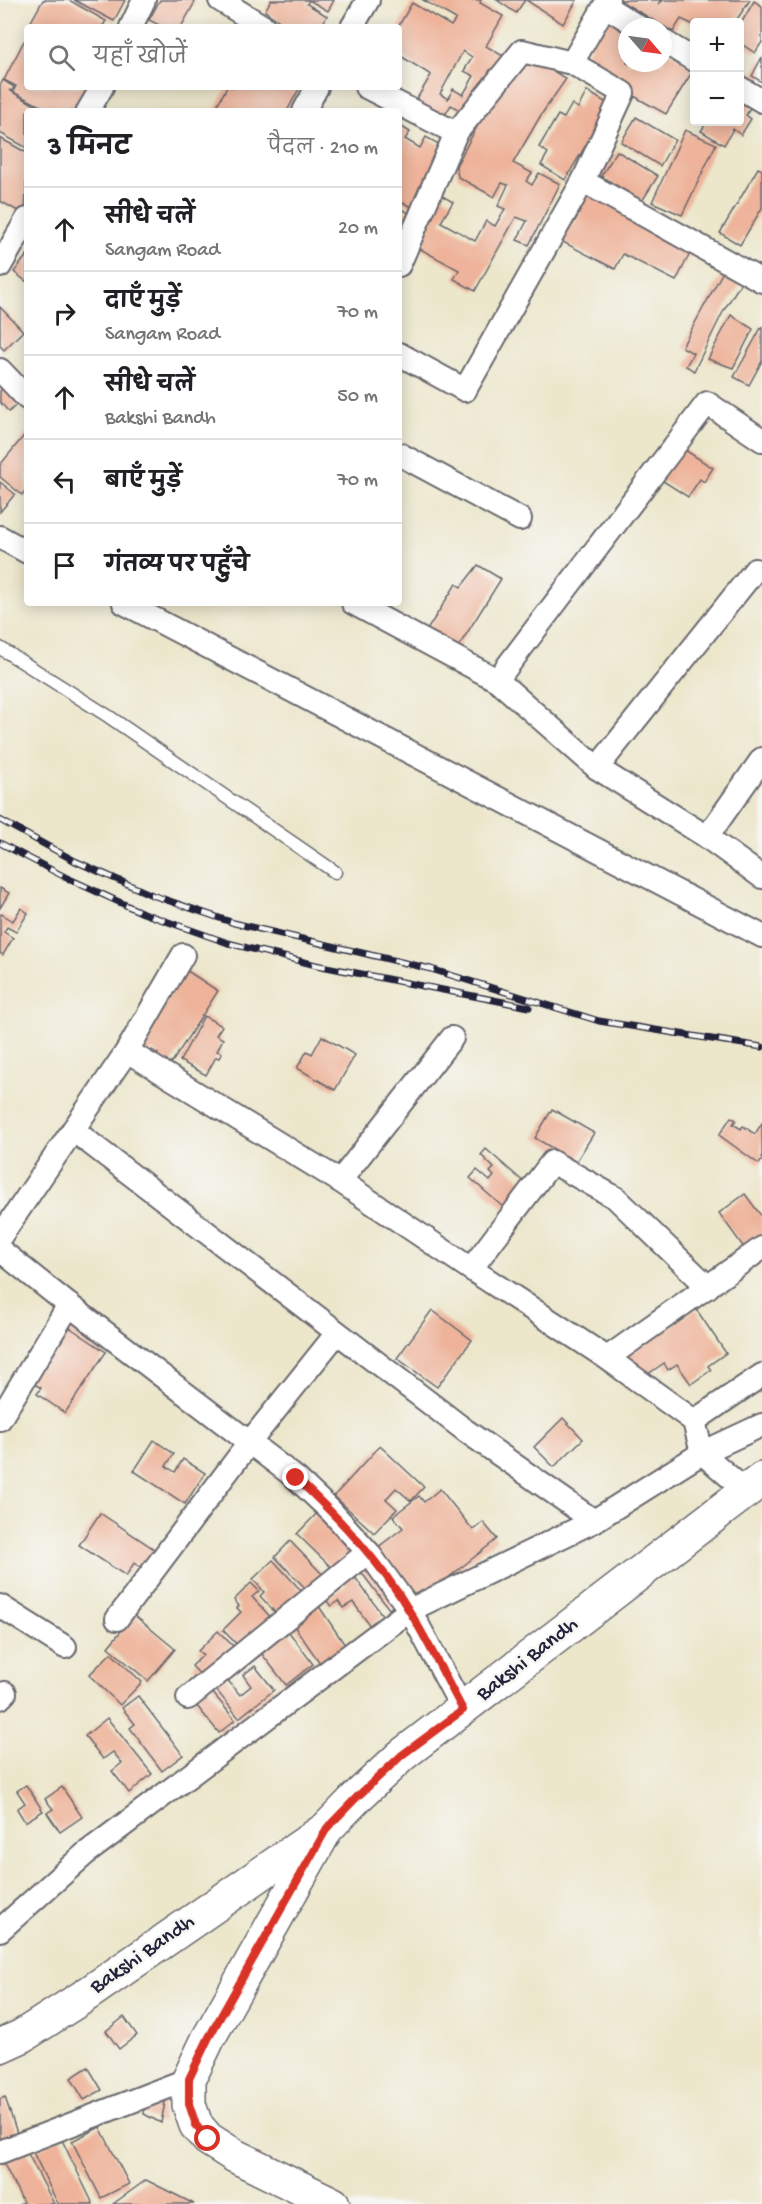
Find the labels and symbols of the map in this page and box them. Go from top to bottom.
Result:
north arrow [618,18,672,72]
route end [282,1464,308,1490]
street label: Bakshi Bandh [471,1612,584,1708]
street label: Bakshi Bandh [85,1909,200,2001]
route start [194,2125,220,2151]

